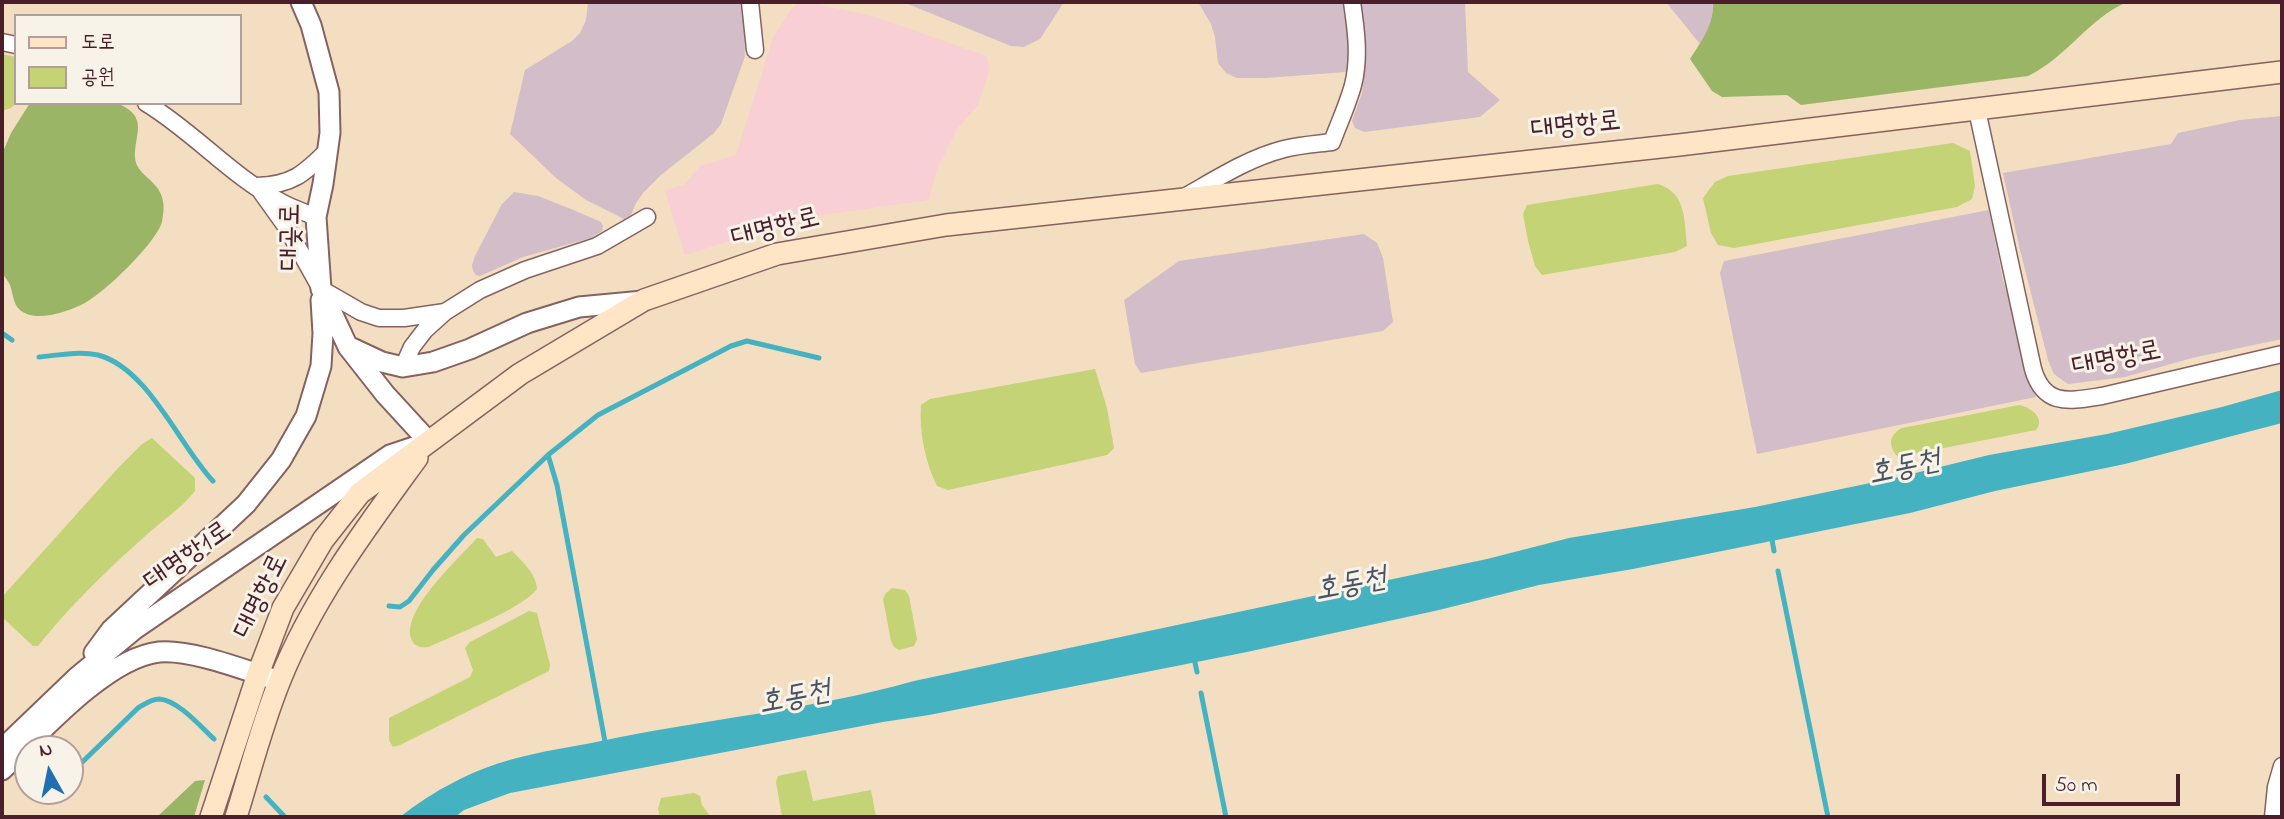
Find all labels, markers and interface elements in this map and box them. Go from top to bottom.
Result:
legend [14,14,242,105]
text: 도로 [81,28,115,58]
text: 공원 [81,63,115,93]
street label: 대명항로 [1529,107,1623,149]
street label: 대곶로 [276,203,310,271]
street label: 대명항로 [728,203,824,257]
street label: 대명항로 [2070,336,2164,386]
water label: 호동천 [1866,445,1944,495]
street label: 대명항1로 [139,516,239,600]
street label: 대명항로 [228,549,298,645]
water label: 호동천 [1312,562,1390,612]
water label: 호동천 [756,675,834,725]
north arrow [14,735,84,805]
text: N [37,736,54,765]
scale bar [2046,760,2184,804]
text: 50 m [2055,771,2098,801]

